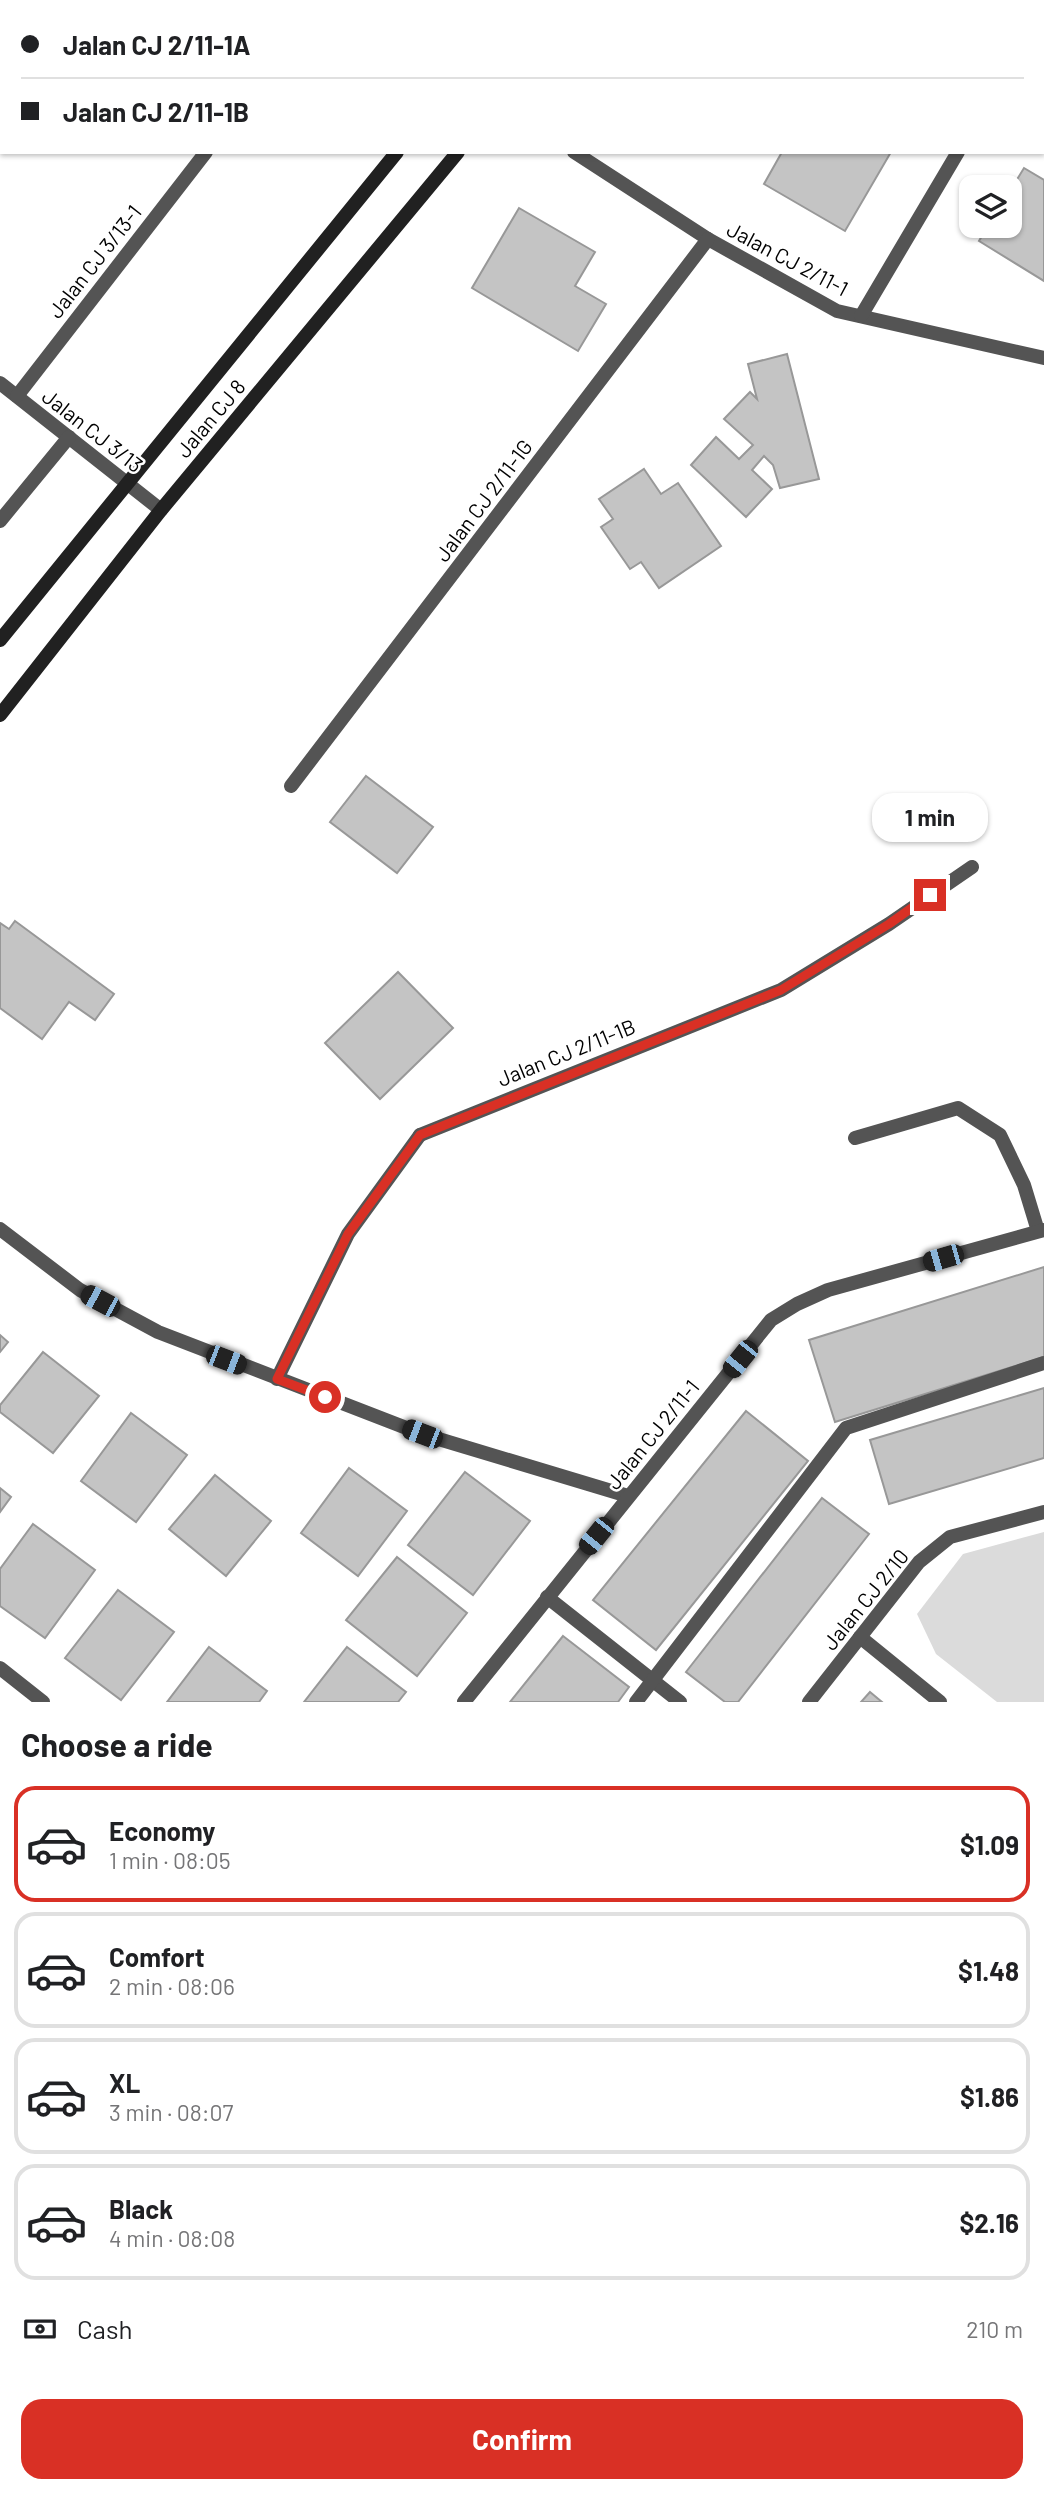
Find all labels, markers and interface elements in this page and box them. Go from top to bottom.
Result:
text: Jalan CJ 2/11-1A [63,29,251,60]
text: Jalan CJ 2/11-1B [63,96,249,127]
map controls [959,175,1022,238]
button: layers [959,175,1022,238]
street label: Jalan CJ 3/13-1 [42,200,146,322]
street label: Jalan CJ 2/11-1 [723,216,853,300]
street label: Jalan CJ 8 [170,374,250,462]
street label: Jalan CJ 3/13 [38,383,148,477]
street label: Jalan CJ 2/11-1G [429,434,537,566]
callout: 1 min [872,794,988,842]
text: 1 min [905,803,955,831]
route end [914,879,946,911]
street label: Jalan CJ 2/11-1B [493,1013,639,1091]
car [920,1242,967,1274]
car [77,1282,124,1320]
car [719,1336,762,1382]
car [203,1343,250,1377]
street label: Jalan CJ 2/11-1 [600,1374,704,1494]
route start [309,1381,341,1413]
car [399,1417,446,1451]
car [575,1513,618,1559]
street label: Jalan CJ 2/10 [817,1544,913,1654]
text: Choose a ride [21,1725,213,1763]
icon: car [25,1813,88,1876]
text: Economy [109,1815,215,1846]
text: $1.09 [960,1829,1019,1860]
text: 1 min · 08:05 [109,1846,231,1874]
icon: car [25,1939,88,2002]
text: Comfort [109,1941,205,1972]
text: $1.48 [958,1955,1019,1986]
text: 2 min · 08:06 [109,1972,235,2000]
icon: car [25,2065,88,2128]
text: XL [109,2067,140,2098]
text: $1.86 [960,2081,1019,2112]
text: 3 min · 08:07 [109,2098,233,2126]
icon: car [25,2191,88,2254]
text: Black [109,2193,173,2224]
text: $2.16 [959,2207,1019,2238]
text: 4 min · 08:08 [109,2224,235,2252]
icon: cash [21,2310,59,2348]
text: Cash [77,2313,132,2344]
text: 210 m [966,2315,1023,2343]
button: Confirm [21,2399,1023,2479]

